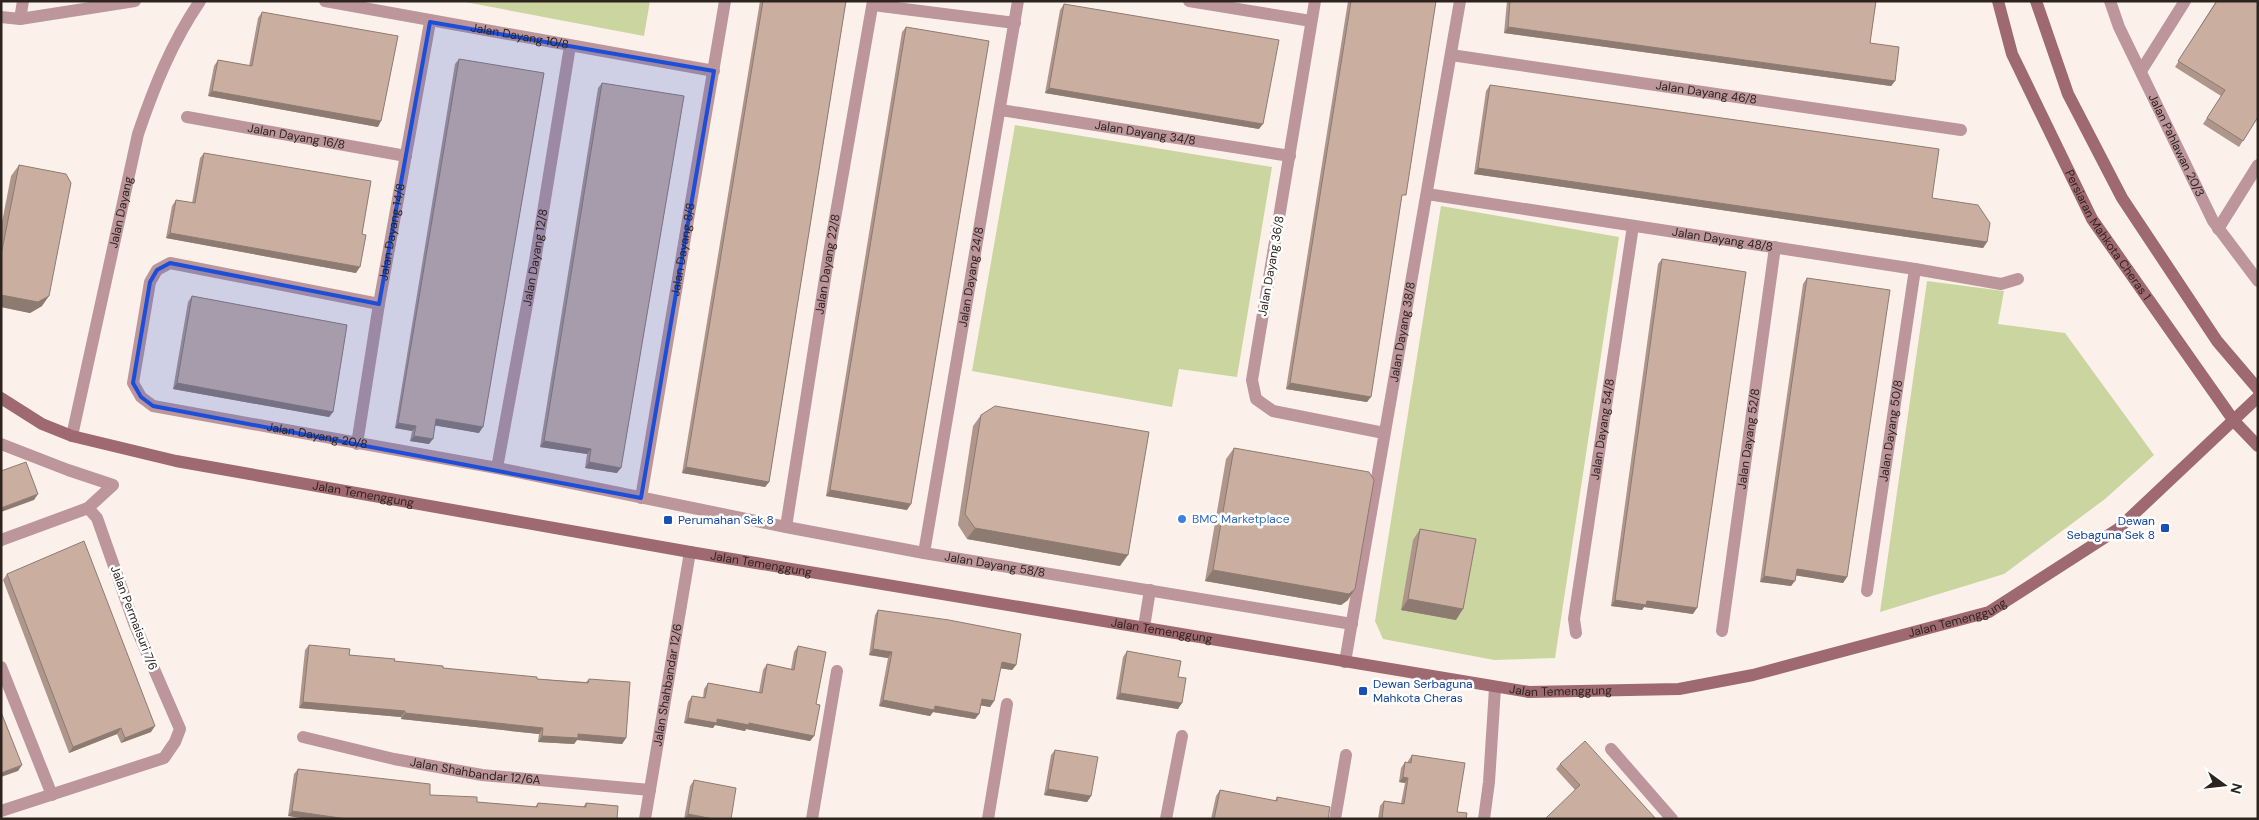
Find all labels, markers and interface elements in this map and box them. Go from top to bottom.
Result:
street label: Jalan Dayang 10/8 [470,19,570,53]
street label: Jalan Dayang 46/8 [1655,77,1758,108]
street label: Jalan Pahlawan 20/3 [2145,91,2208,199]
street label: Jalan Dayang 34/8 [1094,117,1197,149]
street label: Jalan Dayang 16/8 [246,120,346,153]
street label: Persiaran Mahkota Cheras 1 [2061,167,2155,303]
street label: Jalan Dayang [105,175,137,250]
street label: Jalan Dayang 14/8 [375,182,409,282]
street label: Jalan Dayang 8/8 [667,202,699,298]
street label: Jalan Dayang 12/8 [519,208,551,307]
street label: Jalan Dayang 22/8 [811,213,844,316]
street label: Jalan Dayang 36/8 [1254,214,1288,318]
street label: Jalan Dayang 48/8 [1671,224,1774,255]
street label: Jalan Dayang 24/8 [955,225,987,328]
street label: Jalan Dayang 38/8 [1386,280,1419,383]
street label: Jalan Dayang 54/8 [1587,377,1618,481]
street label: Jalan Dayang 50/8 [1875,379,1906,483]
street label: Jalan Dayang 52/8 [1734,387,1763,490]
street label: Jalan Dayang 20/8 [265,419,369,453]
street label: Jalan Temenggung [311,477,415,511]
place label: BMC Marketplace [1192,511,1290,527]
place label: Perumahan Sek 8 [678,512,774,528]
marker: BMC Marketplace [1176,513,1188,525]
place label: Dewan Sebaguna Sek 8 [2067,513,2155,543]
marker: Perumahan Sek 8 [662,514,674,526]
marker: Dewan Sebaguna Sek 8 [2159,522,2171,534]
street label: Jalan Temenggung [709,548,813,580]
street label: Jalan Dayang 58/8 [943,549,1047,581]
street label: Jalan Permaisuri 7/6 [107,564,161,672]
street label: Jalan Temenggung [1906,595,2010,641]
street label: Jalan Temenggung [1110,614,1214,647]
street label: Jalan Shahbandar 12/6 [649,622,686,748]
place label: Dewan Serbaguna Mahkota Cheras [1373,676,1473,706]
street label: Jalan Temenggung [1508,681,1612,700]
marker: Dewan Serbaguna Mahkota Cheras [1357,685,1369,697]
street label: Jalan Shahbandar 12/6A [409,754,541,788]
north arrow [2199,760,2249,810]
text: N [2227,781,2247,796]

